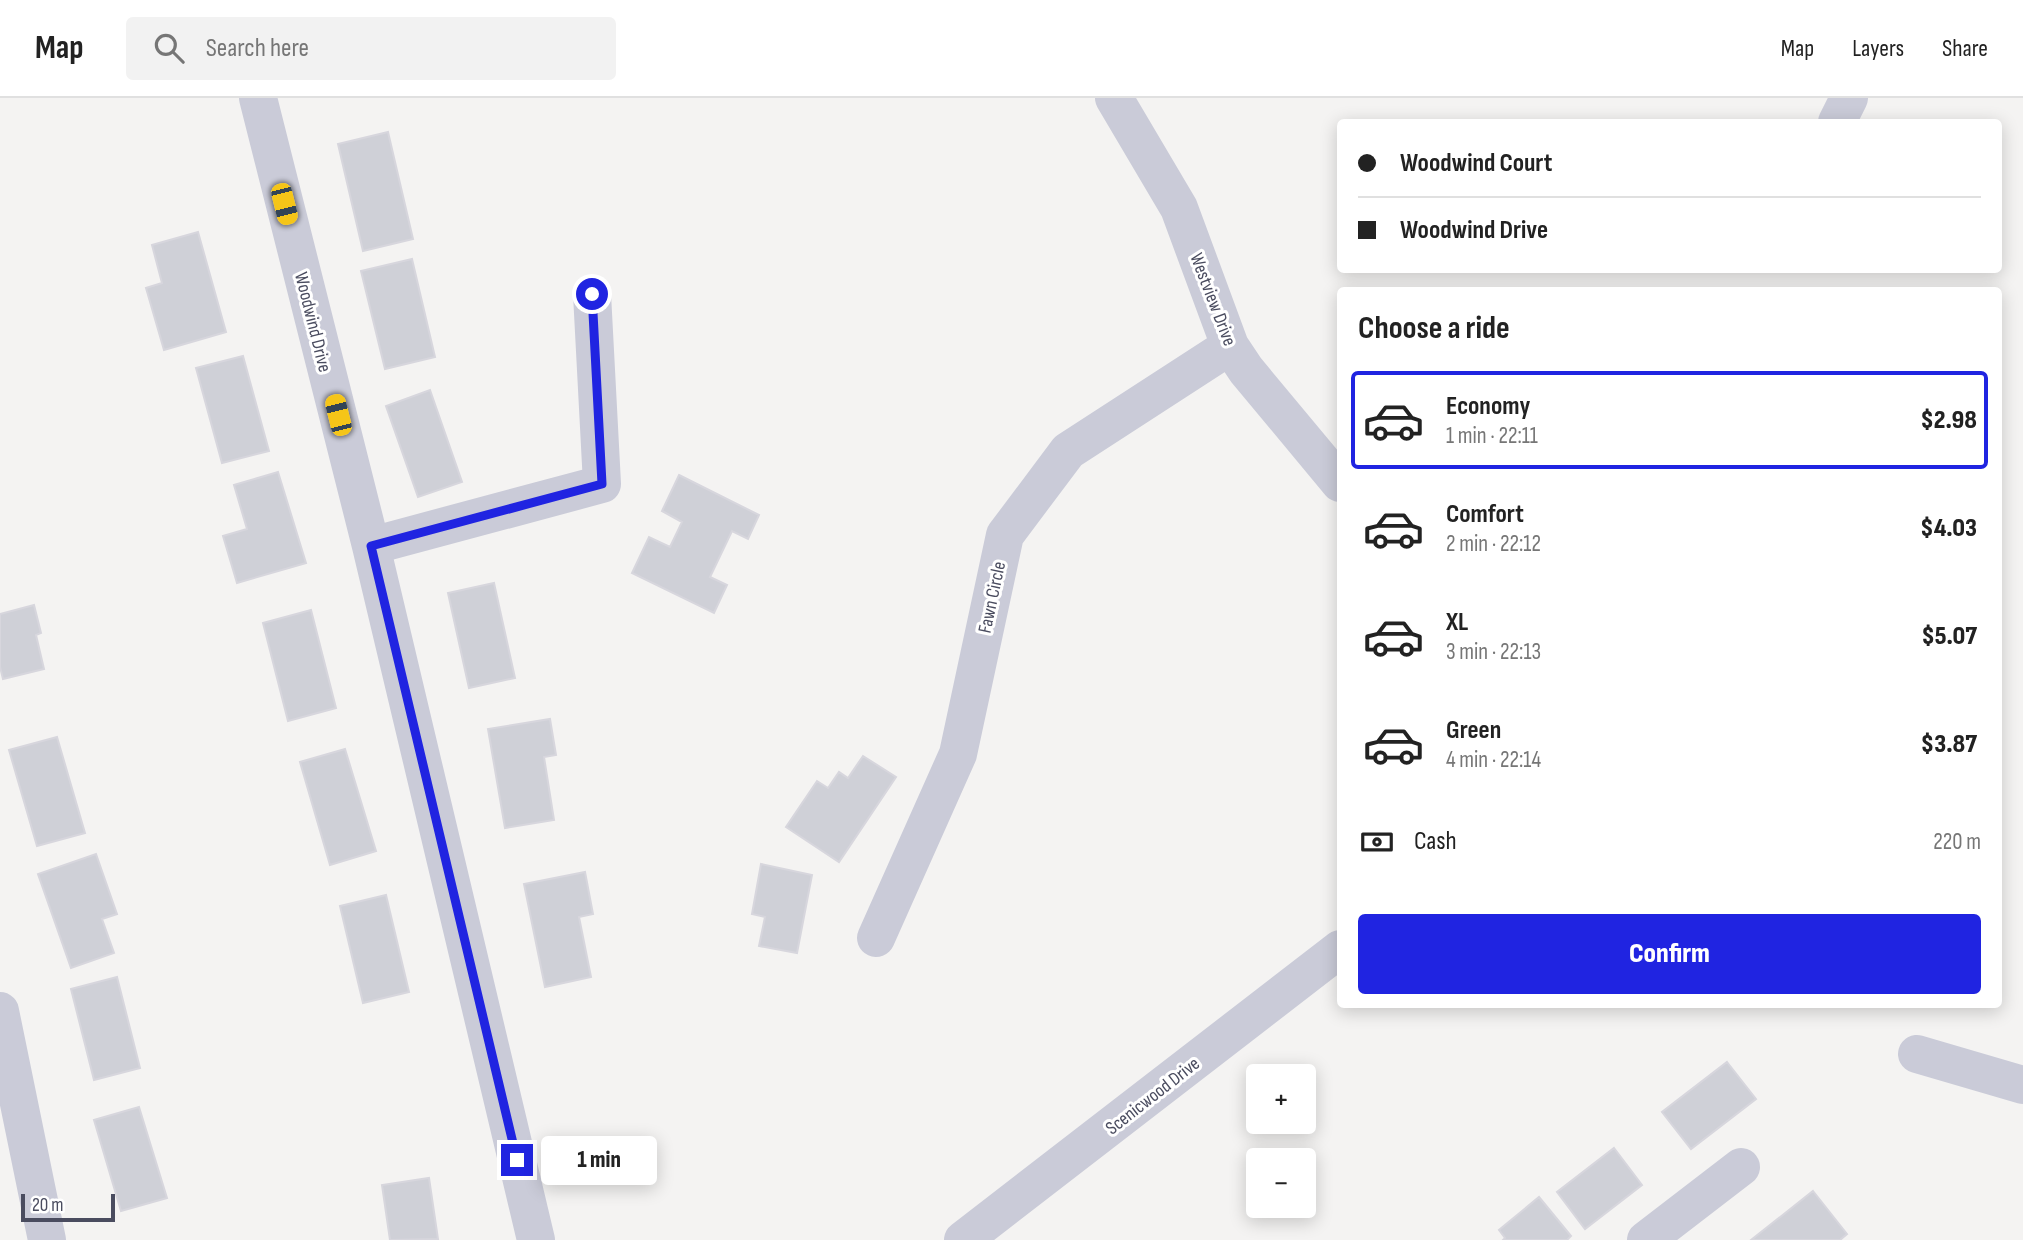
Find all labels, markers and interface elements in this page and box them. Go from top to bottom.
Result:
search box [126,17,616,80]
text: Map [35,28,84,68]
icon: search [150,29,188,67]
text: Search here [206,33,309,64]
text: Map [1781,34,1814,63]
text: Layers [1852,34,1904,63]
text: Share [1942,34,1988,63]
text: Woodwind Court [1400,148,1552,179]
car [269,181,300,227]
text: Woodwind Drive [1400,215,1548,246]
street label: Westview Drive [1184,250,1241,349]
street label: Woodwind Drive [289,270,336,375]
route start [576,278,608,310]
text: Choose a ride [1358,309,1510,348]
icon: car [1362,389,1425,452]
text: Economy [1446,391,1530,422]
car [323,392,354,438]
text: $2.98 [1920,405,1977,436]
text: 1 min · 22:11 [1446,422,1538,450]
icon: car [1362,497,1425,560]
text: Comfort [1446,499,1524,530]
text: $4.03 [1920,513,1977,544]
text: 2 min · 22:12 [1446,530,1541,558]
street label: Fawn Circle [974,559,1011,635]
icon: car [1362,605,1425,668]
text: XL [1446,607,1468,638]
text: $5.07 [1921,621,1977,652]
text: 3 min · 22:13 [1446,638,1541,666]
icon: car [1362,713,1425,776]
text: Green [1446,715,1501,746]
text: $3.87 [1921,729,1977,760]
text: 4 min · 22:14 [1446,746,1541,774]
icon: cash [1358,823,1396,861]
text: Cash [1414,826,1457,857]
text: 220 m [1933,828,1981,856]
button: Confirm [1358,914,1981,994]
street label: Scenicwood Drive [1101,1052,1205,1140]
map controls [1246,1064,1316,1218]
button: + [1246,1064,1316,1134]
callout: 1 min [542,1136,657,1184]
route end [501,1144,533,1176]
text: 1 min [577,1146,621,1174]
button: − [1246,1148,1316,1218]
scale bar [21,1191,116,1223]
text: 20 m [32,1194,64,1217]

